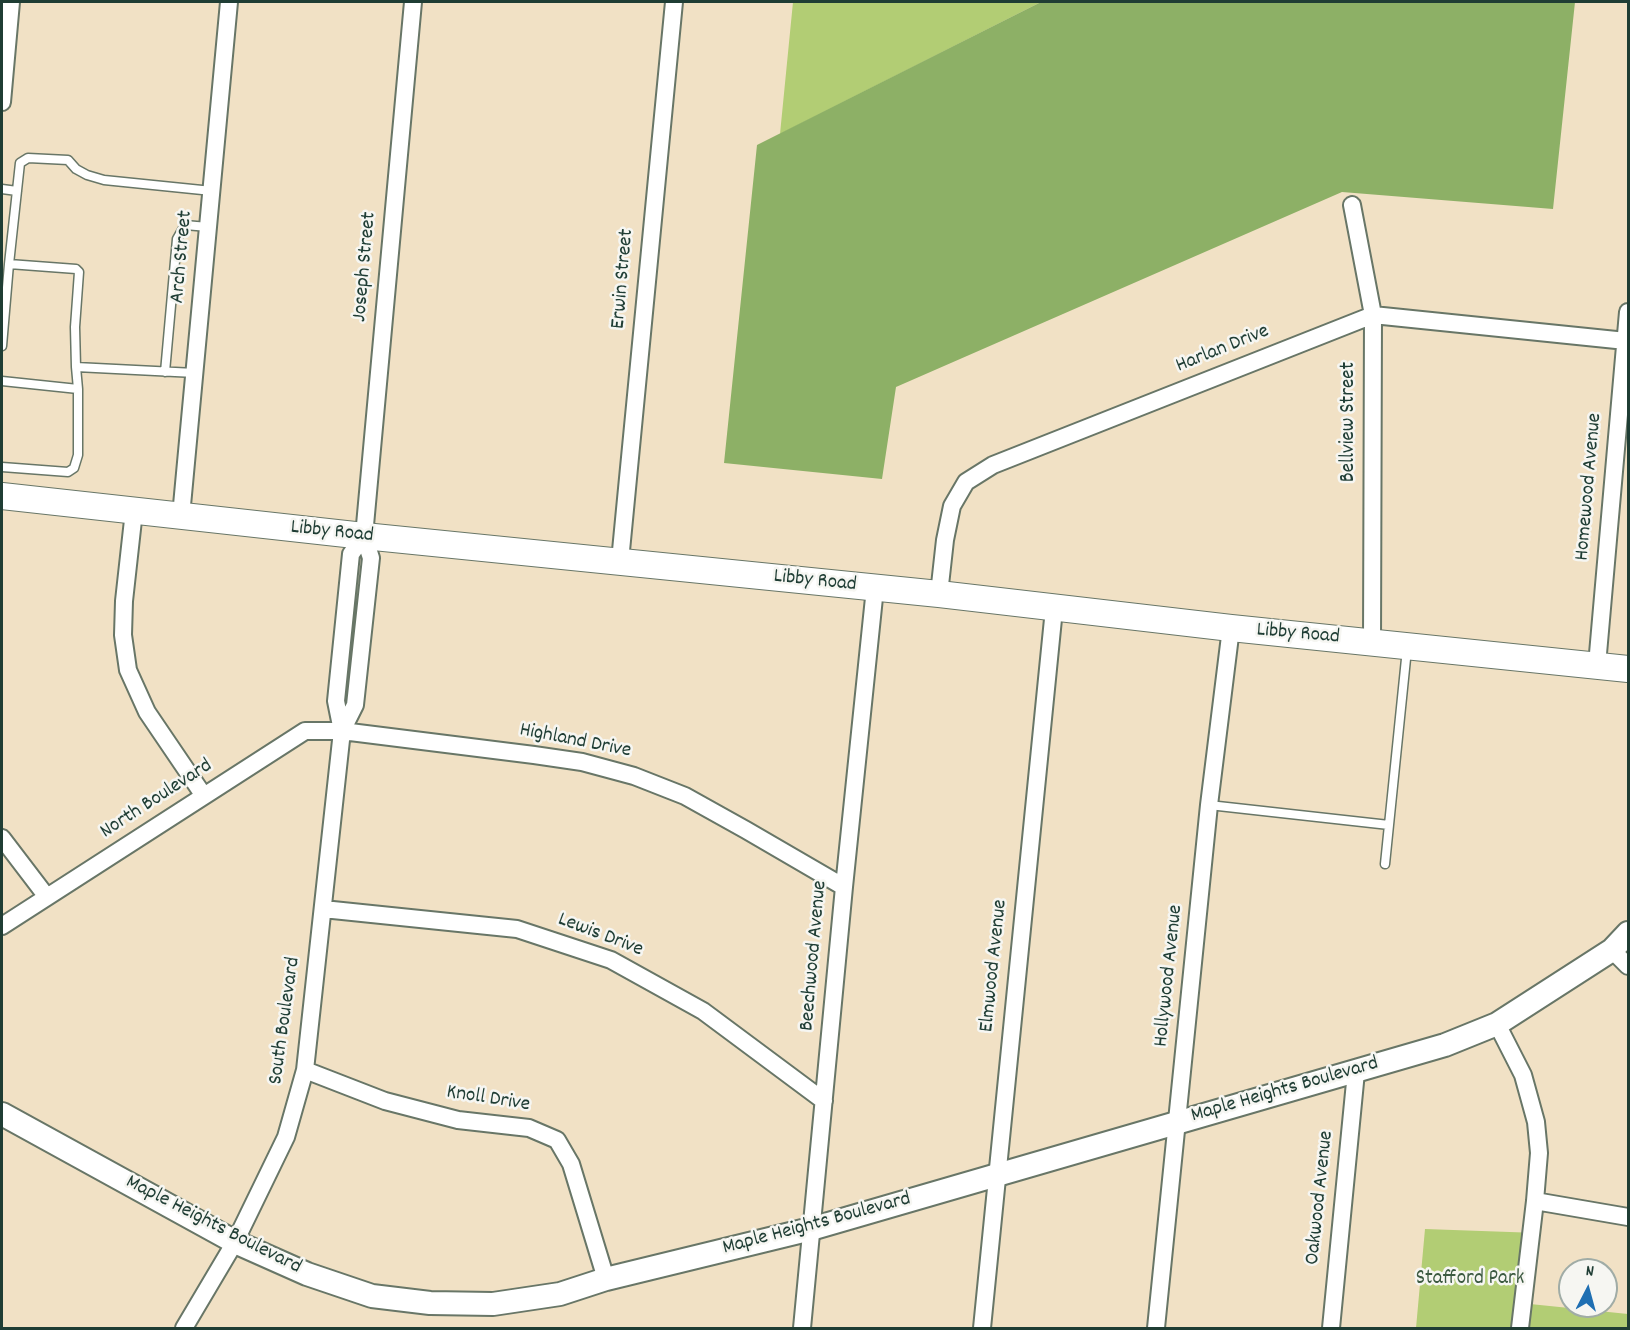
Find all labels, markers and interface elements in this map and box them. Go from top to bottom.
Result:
street label: Arch Street [166,210,200,304]
street label: Joseph Street [349,211,383,323]
street label: Erwin Street [607,228,641,330]
street label: Harlan Drive [1173,320,1273,380]
street label: Bellview Street [1337,362,1363,482]
street label: Homewood Avenue [1571,412,1609,562]
street label: Libby Road [289,516,375,550]
street label: Libby Road [772,565,858,599]
street label: Libby Road [1255,619,1341,651]
street label: Highland Drive [517,719,633,765]
street label: North Boulevard [96,754,218,846]
street label: Beechwood Avenue [796,880,834,1032]
street label: Elmwood Avenue [976,898,1014,1034]
street label: Hollywood Avenue [1150,904,1190,1048]
street label: Lewis Drive [554,908,646,964]
street label: South Boulevard [265,956,307,1086]
street label: Maple Heights Boulevard [1188,1052,1382,1130]
street label: Knoll Drive [445,1081,531,1119]
street label: Oakwood Avenue [1301,1130,1341,1266]
street label: Maple Heights Boulevard [121,1171,305,1281]
street label: Maple Heights Boulevard [720,1188,914,1262]
north arrow [1558,1258,1618,1318]
text: N [1585,1260,1595,1283]
park label: Stafford Park [1416,1267,1524,1293]

